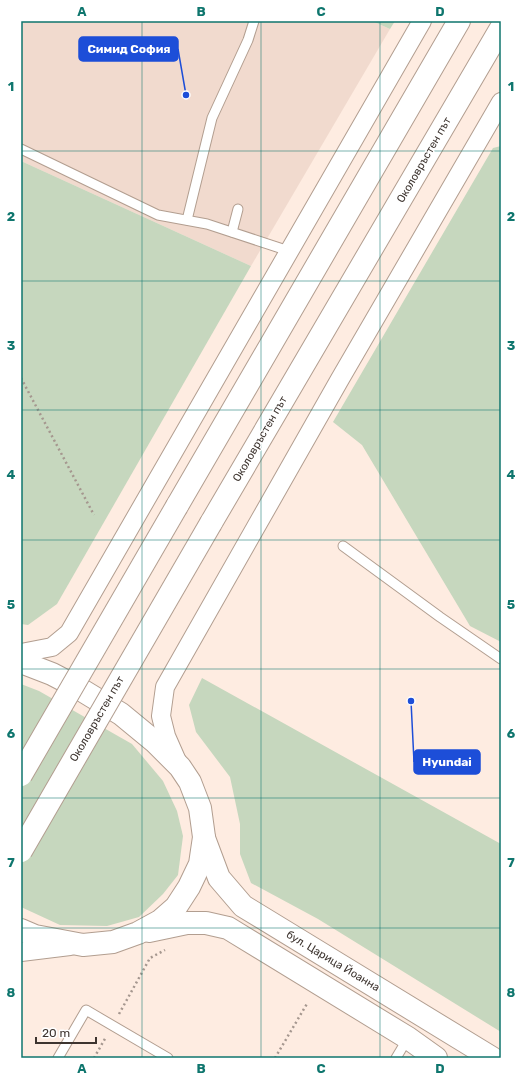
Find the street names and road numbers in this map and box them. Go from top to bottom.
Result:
street label: Околовръстен път [394,115,454,205]
street label: Околовръстен път [230,394,290,484]
street label: Околовръстен път [67,674,127,764]
street label: бул. Царица Йоанна [284,928,382,994]

